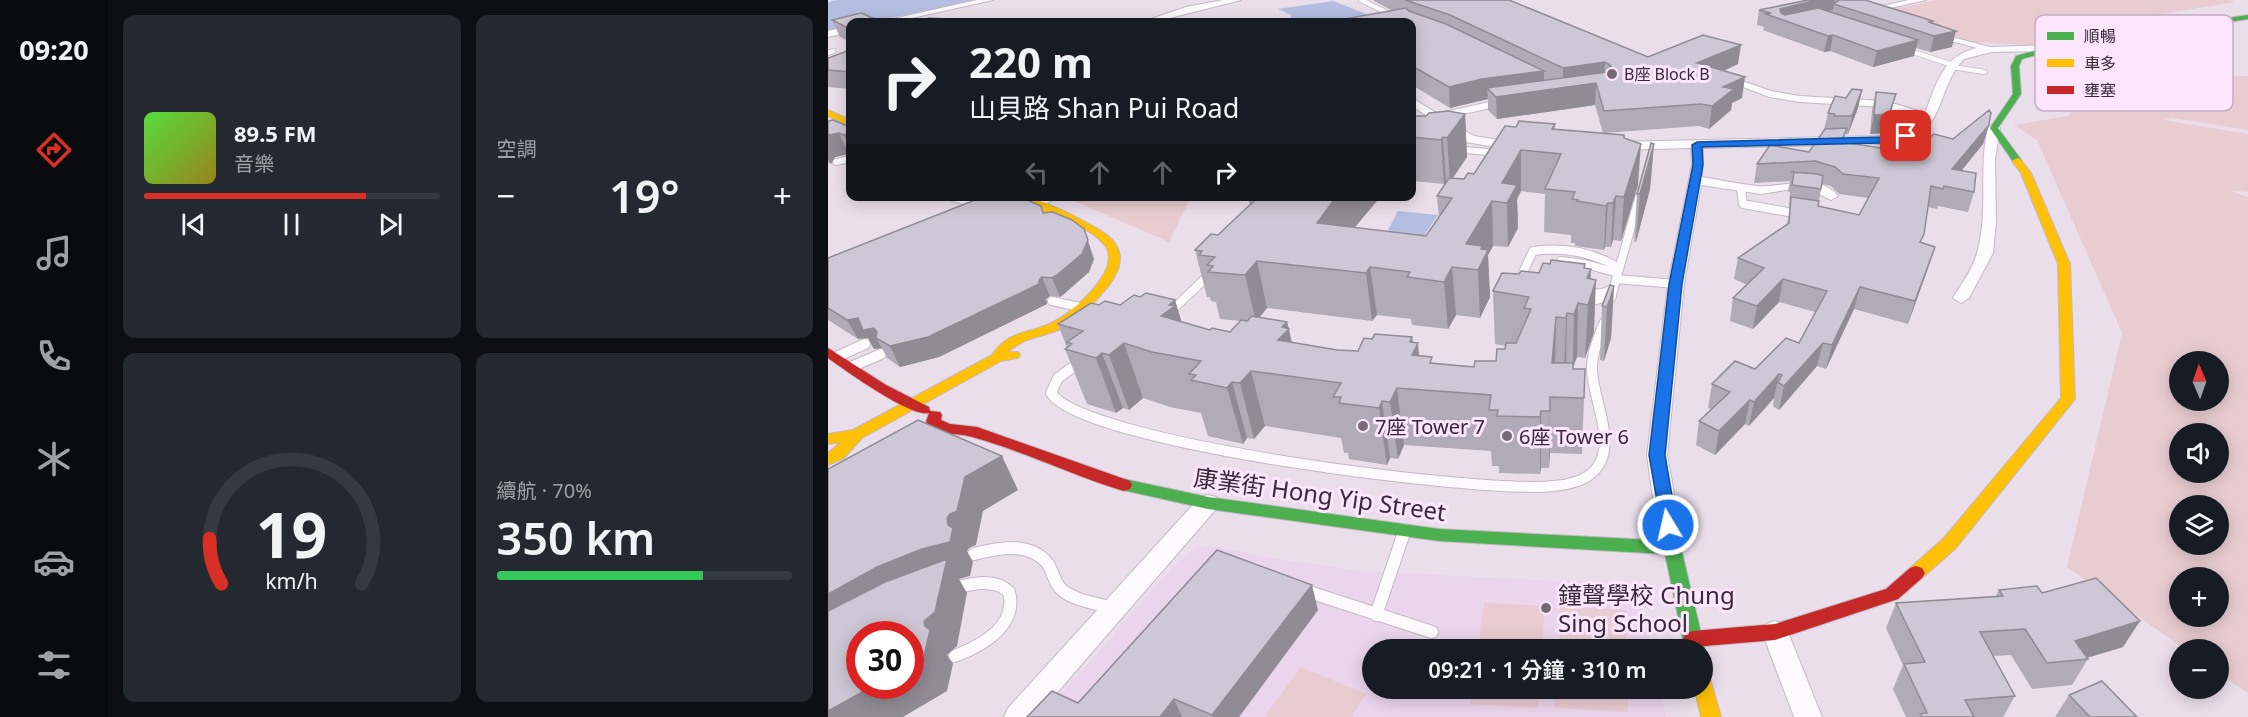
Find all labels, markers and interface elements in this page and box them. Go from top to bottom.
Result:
legend [2035,15,2233,111]
text: 順暢 [2084,25,2116,47]
text: 09:20 [19,31,89,68]
text: 220 m [969,33,1093,90]
icon: right [870,42,948,120]
text: 車多 [2084,52,2116,74]
place label: B座 Block B [1624,63,1710,85]
marker: B座 Block B [1605,67,1619,81]
text: 壅塞 [2084,79,2116,101]
text: 山貝路 Shan Pui Road [969,89,1239,126]
pin [1880,110,1931,161]
text: 89.5 FM [234,118,316,148]
icon: arrive [1889,119,1922,152]
icon: directions [33,129,75,171]
text: 空調 [497,135,537,162]
text: 音樂 [234,150,274,177]
icon: left [1020,156,1053,189]
icon: ahead [1083,156,1116,189]
icon: ahead [1146,156,1179,189]
icon: right [1209,156,1242,189]
text: 19° [609,165,680,226]
text: − [497,173,515,218]
text: + [773,173,792,218]
icon: previous [177,208,210,241]
icon: pause [275,208,308,241]
icon: next [374,208,407,241]
icon: music [33,232,75,274]
icon: phone [33,335,75,377]
north arrow [2169,351,2229,411]
map controls [2169,351,2229,699]
place label: 7座 Tower 7 [1375,413,1485,440]
marker: 7座 Tower 7 [1356,419,1370,433]
place label: 6座 Tower 6 [1519,423,1629,450]
button: sound [2169,423,2229,483]
marker: 6座 Tower 6 [1500,429,1514,443]
icon: climate [33,438,75,480]
street label: 康業街 Hong Yip Street [1192,460,1448,528]
text: 續航 · 70% [497,477,592,504]
text: 19 [256,491,327,576]
position arrow [1636,493,1700,557]
button: layers [2169,495,2229,555]
text: 350 km [497,507,655,568]
icon: car [33,541,75,583]
text: km/h [265,567,318,596]
button: + [2169,567,2229,627]
place label: 鐘聲學校 Chung Sing School [1558,578,1735,639]
marker: 鐘聲學校 Chung Sing School [1539,601,1553,615]
speed limit sign: 30 [846,621,924,699]
button: − [2169,639,2229,699]
icon: filters [33,644,75,686]
text: 09:21 · 1 分鐘 · 310 m [1428,654,1647,684]

